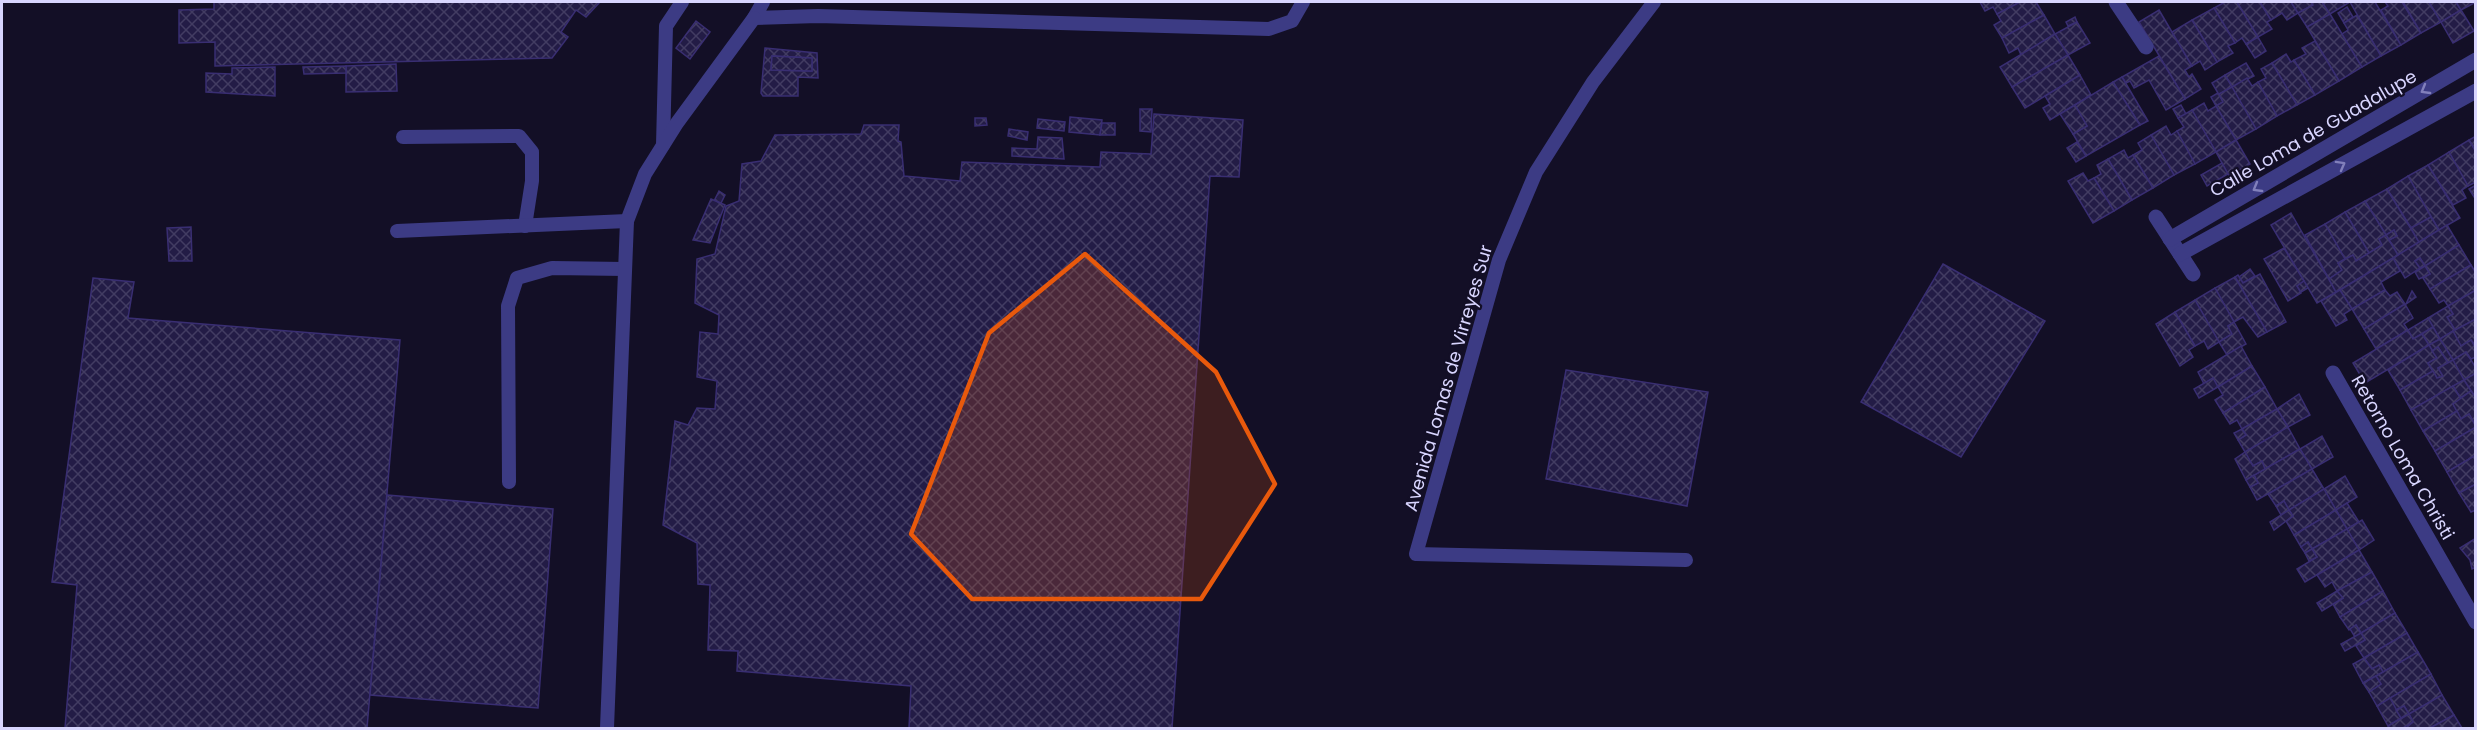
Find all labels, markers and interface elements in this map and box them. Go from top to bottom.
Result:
street label: Calle Loma de Guadalupe [2205,63,2421,203]
one-way arrow [2421,82,2431,94]
one-way arrow [2335,161,2345,172]
one-way arrow [2253,181,2263,193]
street label: Avenida Lomas de Virreyes Sur [1398,241,1498,514]
street label: Retorno Loma Christi [2346,370,2460,544]

